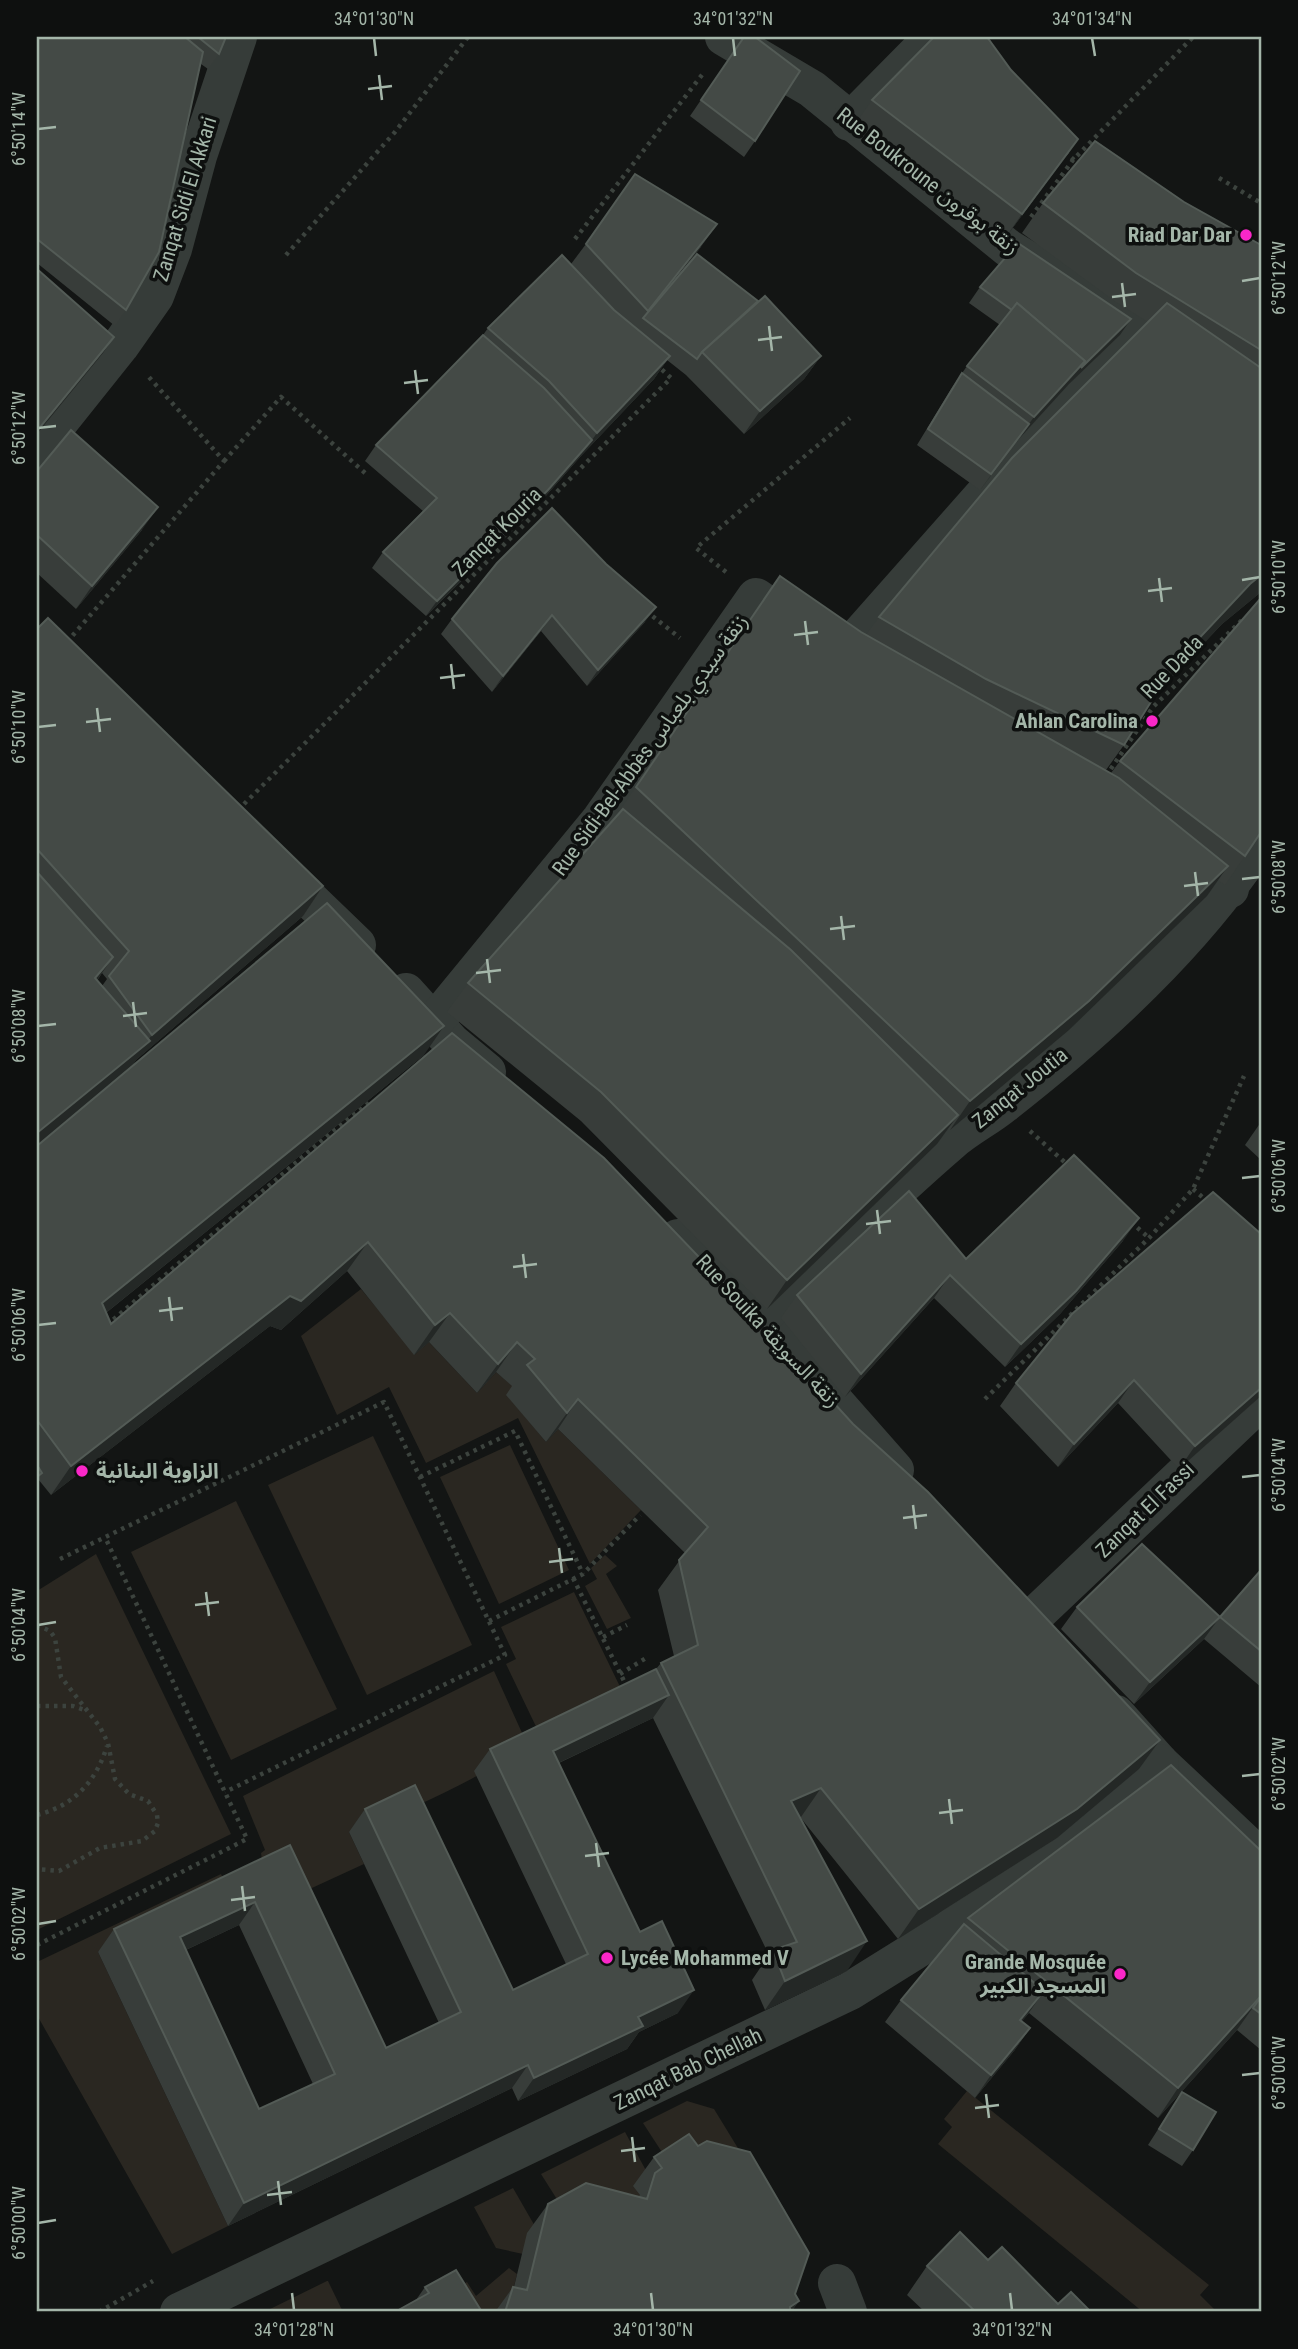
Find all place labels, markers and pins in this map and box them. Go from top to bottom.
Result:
place label: Riad Dar Dar [1128,223,1232,247]
marker: Riad Dar Dar [1238,227,1254,243]
place label: Ahlan Carolina [1015,709,1138,733]
marker: Ahlan Carolina [1144,713,1160,729]
place label: الزاوية البنانية [96,1459,219,1483]
marker: الزاوية البنانية [74,1463,90,1479]
place label: Lycée Mohammed V [621,1946,789,1970]
marker: Lycée Mohammed V [599,1950,615,1966]
place label: Grande Mosquée المسجد الكبير [965,1950,1106,1998]
marker: Grande Mosquée المسجد الكبير [1112,1966,1128,1982]

